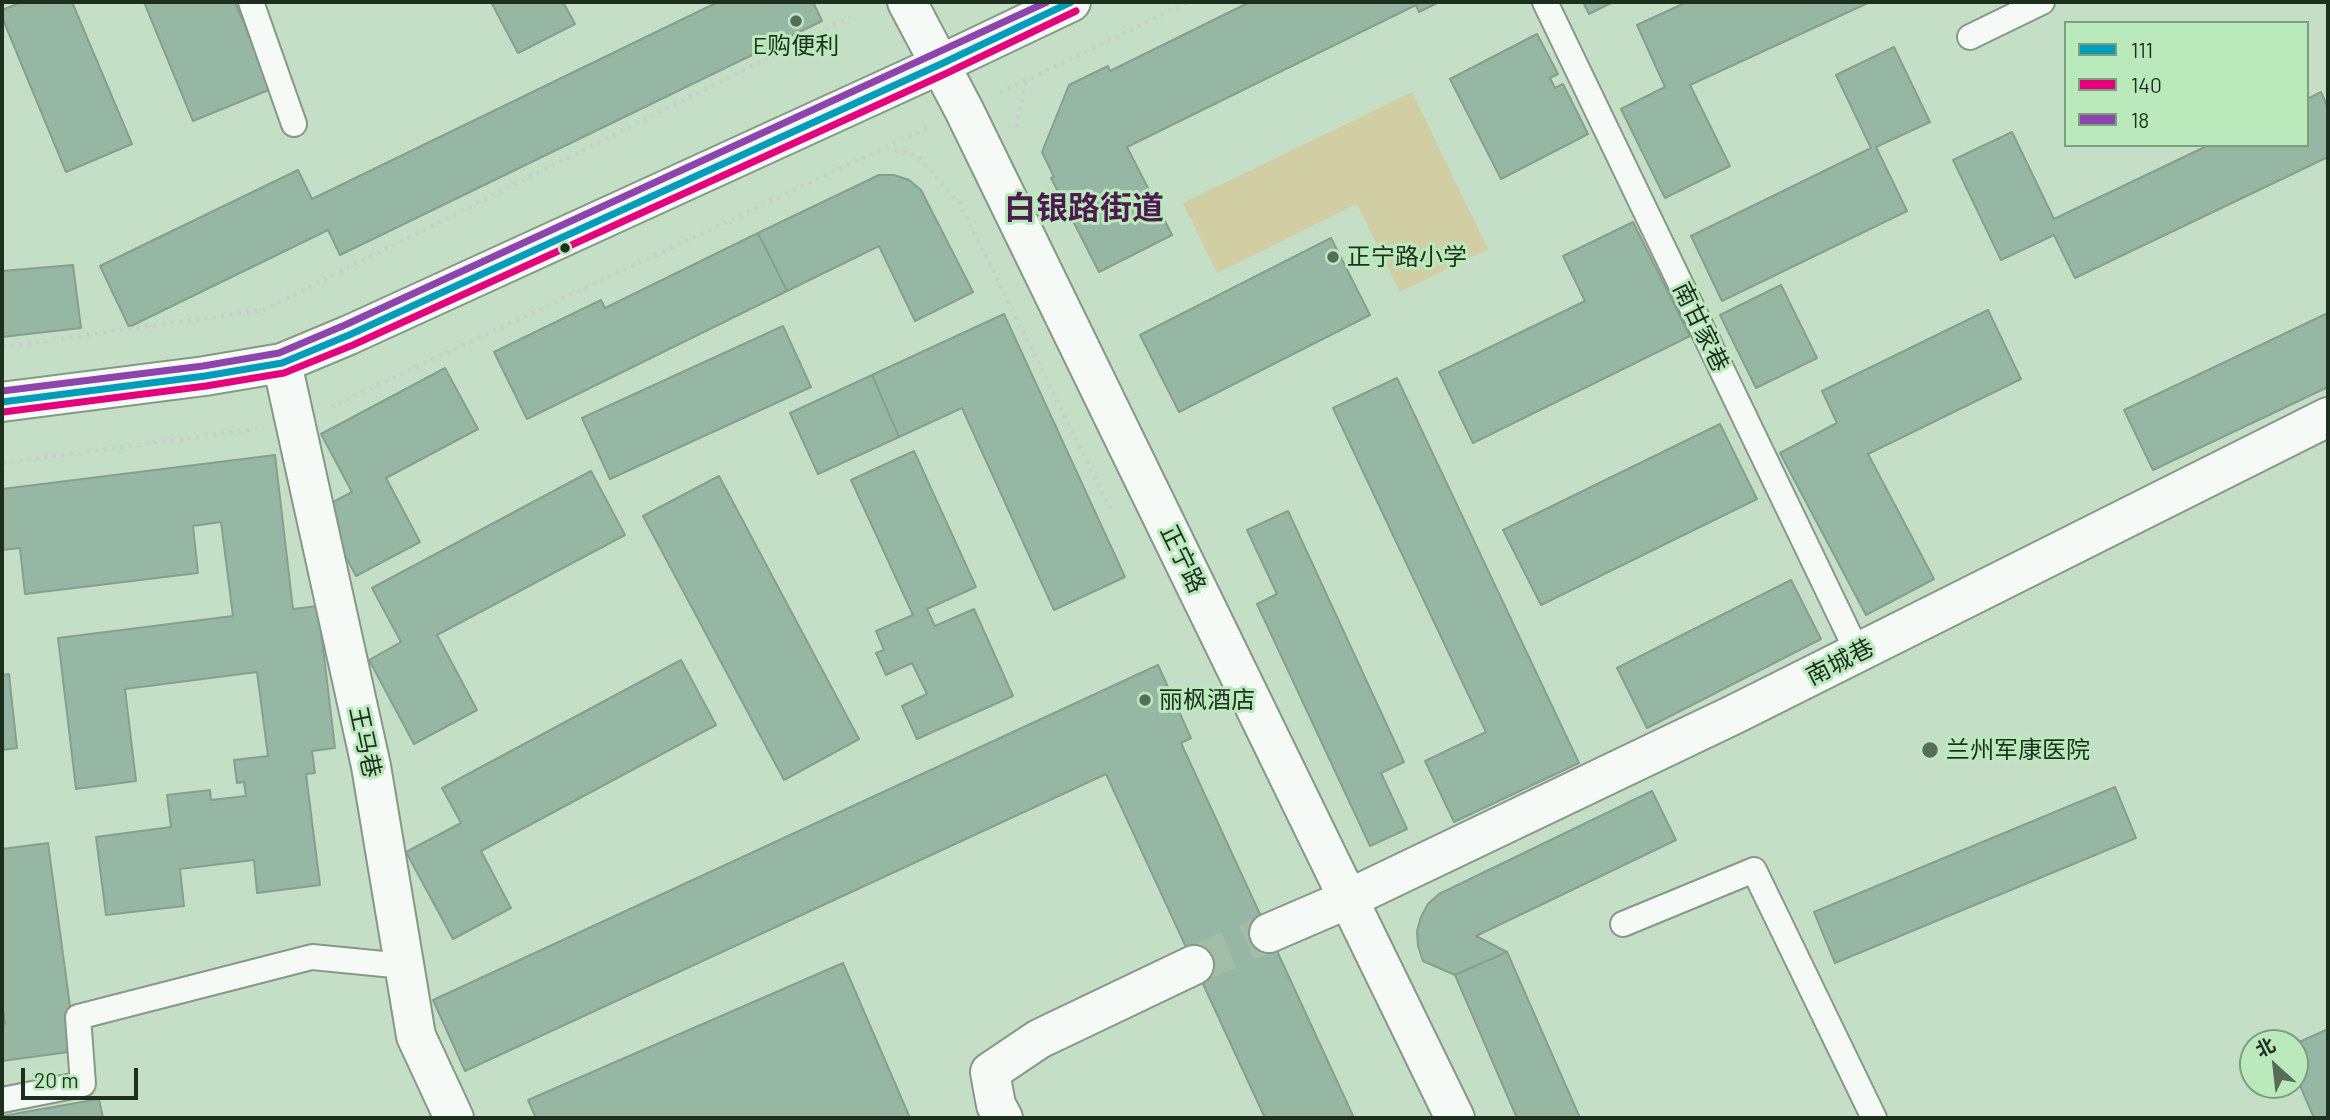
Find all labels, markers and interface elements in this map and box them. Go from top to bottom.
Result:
marker: E购便利 [788,13,804,29]
legend [2064,21,2309,147]
place label: E购便利 [753,32,839,60]
text: 111 [2131,37,2153,62]
text: 140 [2131,72,2162,97]
text: 18 [2131,107,2149,132]
district label: 白银路街道 [1004,189,1164,227]
unlabelled marker [558,241,572,255]
place label: 正宁路小学 [1347,243,1467,271]
marker: 正宁路小学 [1325,249,1341,265]
street label: 南甘家巷 [1667,278,1735,376]
street label: 正宁路 [1154,520,1212,598]
street label: 南城巷 [1801,633,1879,691]
place label: 丽枫酒店 [1159,686,1255,714]
marker: 丽枫酒店 [1137,692,1153,708]
street label: 王马巷 [343,704,387,780]
place label: 兰州军康医院 [1946,736,2090,764]
marker: 兰州军康医院 [1920,740,1940,760]
north arrow [2239,1029,2309,1099]
text: 北 [2251,1032,2279,1061]
scale bar [24,1054,142,1098]
text: 20 m [34,1067,79,1092]

